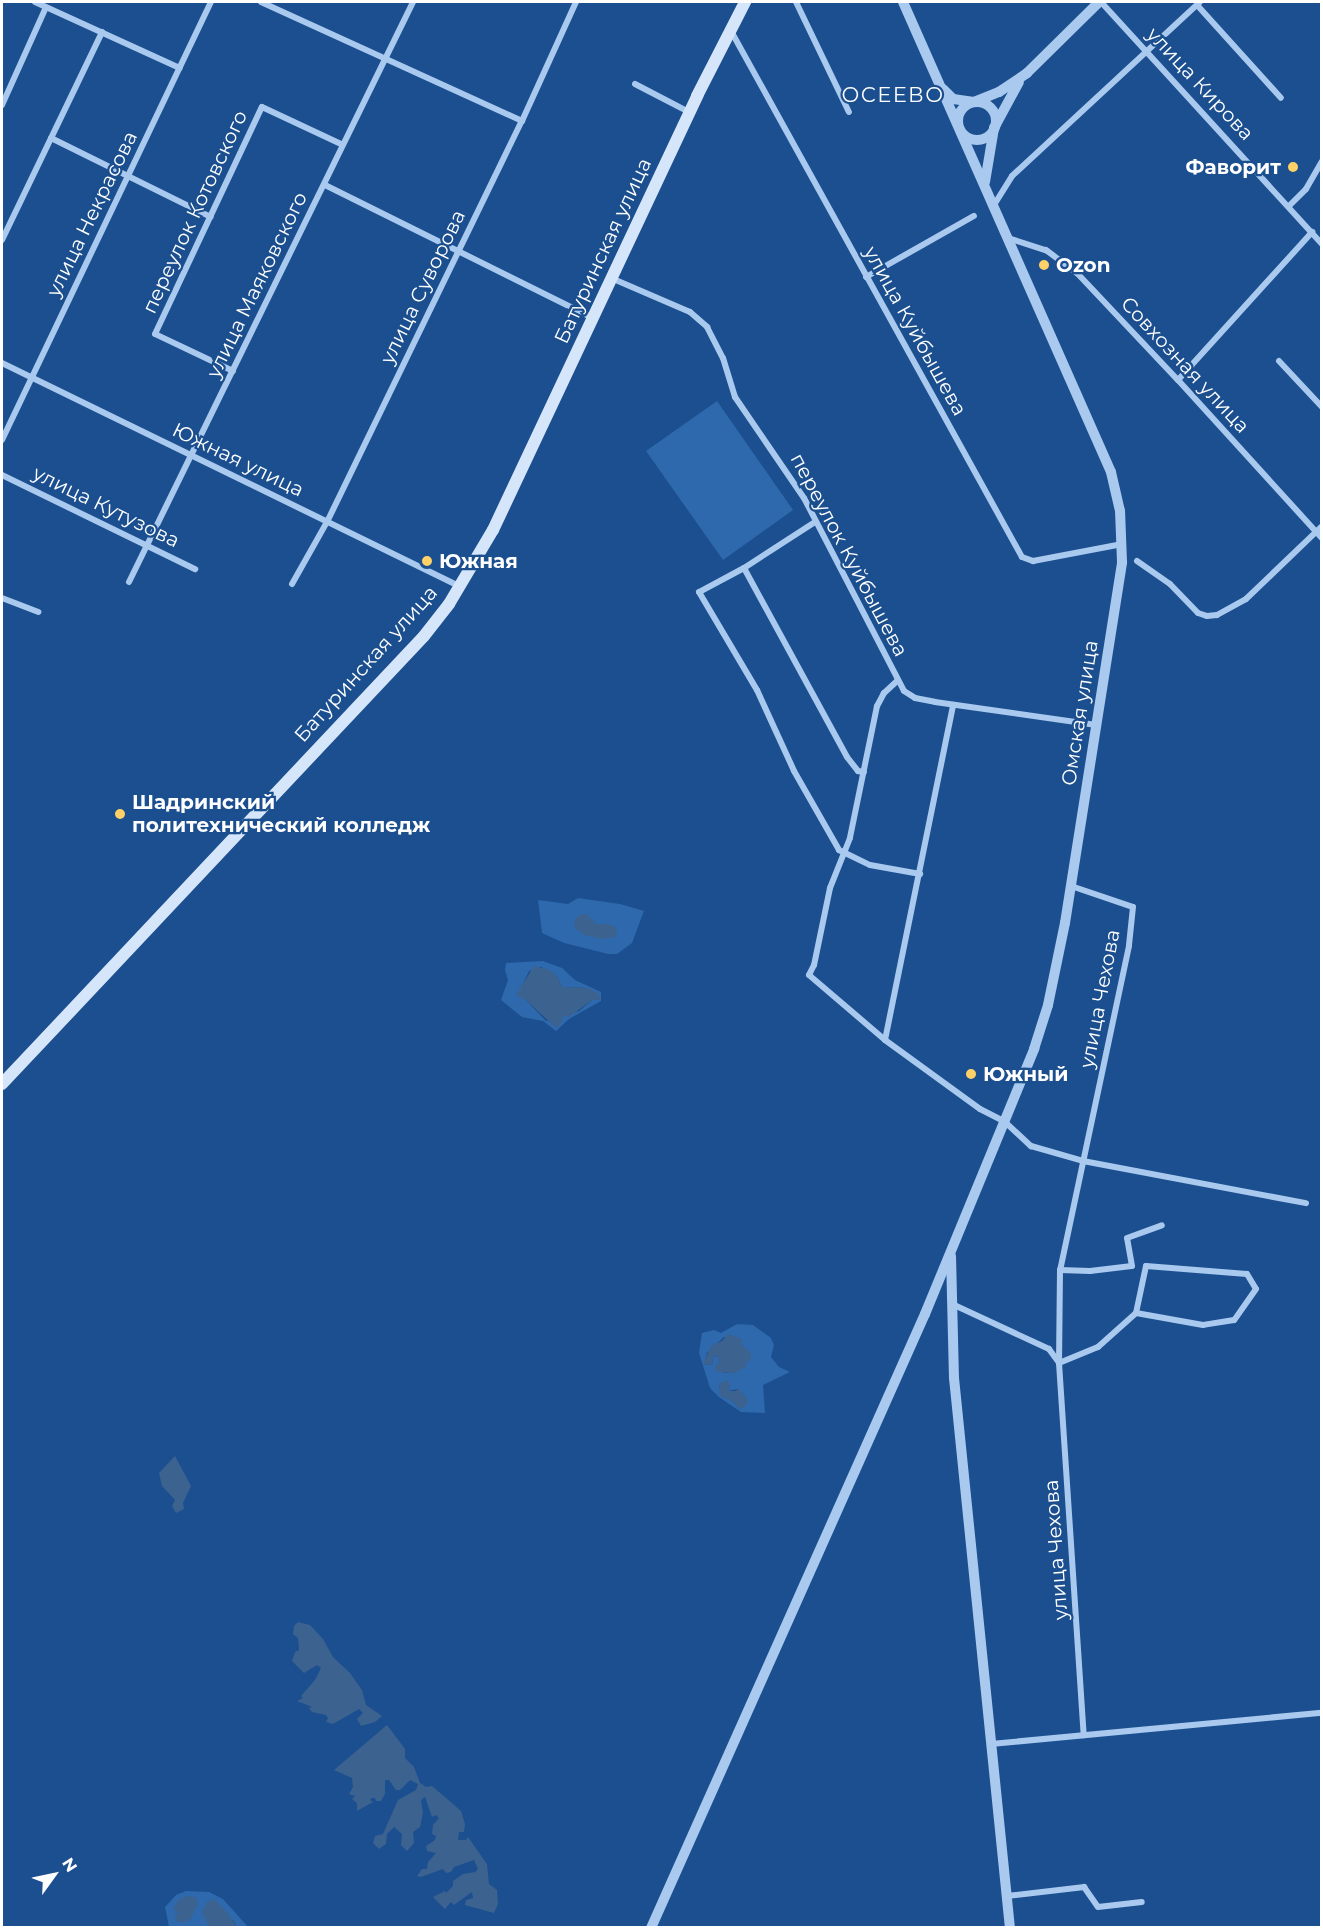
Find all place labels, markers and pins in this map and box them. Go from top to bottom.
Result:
place label: Фаворит [1186,155,1281,179]
marker: Фаворит [1286,160,1300,174]
place label: Ozon [1056,253,1111,277]
marker: Ozon [1037,258,1051,272]
place label: Южная [439,549,518,573]
marker: Южная [420,554,434,568]
place label: Шадринский политехнический колледж [132,790,430,837]
marker: Шадринский политехнический колледж [113,807,127,821]
place label: Южный [983,1062,1068,1086]
marker: Южный [964,1067,978,1081]

